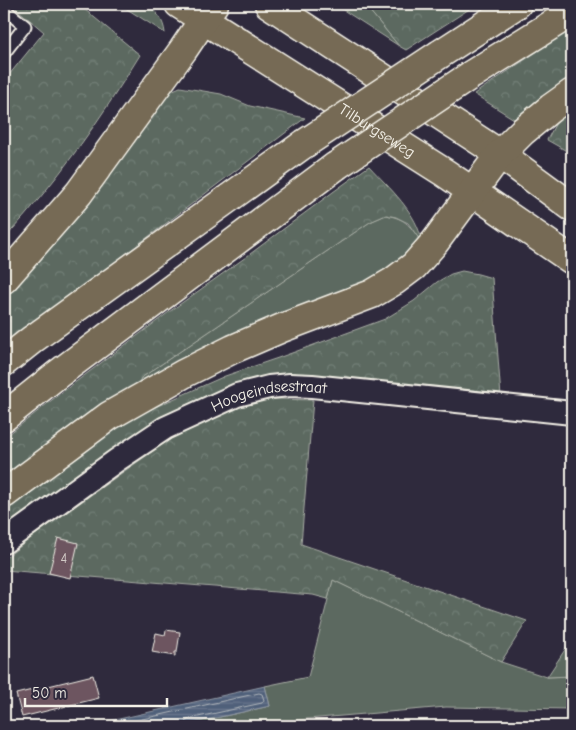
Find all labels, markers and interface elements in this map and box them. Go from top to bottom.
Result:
street label: Tilburgseweg [335,100,418,162]
street label: Hoogeindsestraat [208,377,328,416]
house number: 4 [61,550,68,567]
scale bar [25,675,168,707]
text: 50 m [32,684,67,702]

